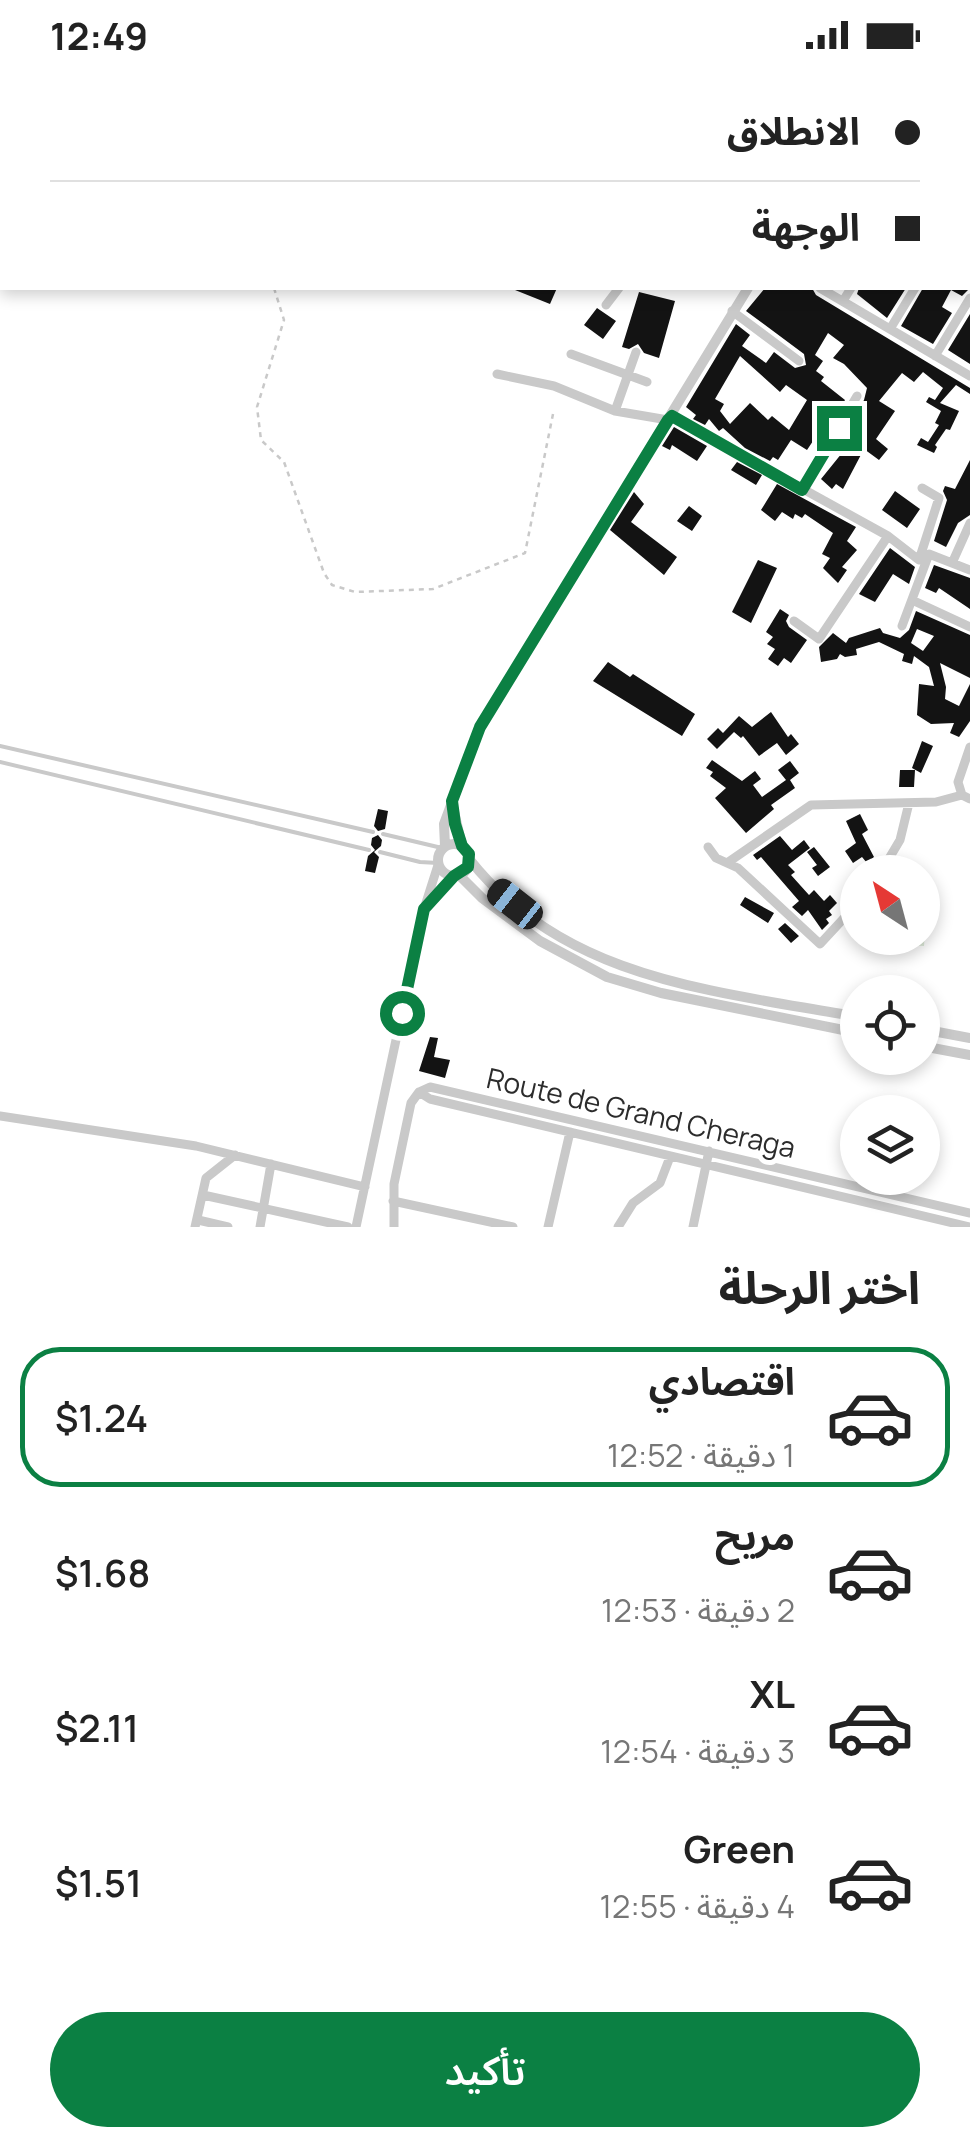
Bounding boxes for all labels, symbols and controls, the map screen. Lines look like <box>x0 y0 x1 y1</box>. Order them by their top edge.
text: 12:49 <box>50 9 148 61</box>
text: الانطلاق <box>727 104 860 156</box>
text: الوجهة <box>752 200 860 252</box>
route end <box>817 406 862 451</box>
north arrow <box>840 855 940 955</box>
map controls <box>840 855 940 1195</box>
car <box>482 874 548 934</box>
button: locate <box>840 975 940 1075</box>
route start <box>380 991 425 1036</box>
street label: Route de Grand Cheraga <box>483 1058 799 1166</box>
button: layers <box>840 1095 940 1195</box>
text: اختر الرحلة <box>719 1256 920 1318</box>
text: اقتصادي <box>649 1354 795 1406</box>
icon: car <box>825 1372 915 1462</box>
text: $1.24 <box>55 1391 148 1443</box>
text: 1 دقيقة · 12:52 <box>607 1433 795 1477</box>
text: مريح <box>715 1509 795 1561</box>
icon: car <box>825 1527 915 1617</box>
text: $1.68 <box>55 1546 150 1598</box>
text: 2 دقيقة · 12:53 <box>601 1588 795 1632</box>
text: XL <box>750 1667 795 1719</box>
icon: car <box>825 1682 915 1772</box>
text: $2.11 <box>55 1701 139 1753</box>
text: 3 دقيقة · 12:54 <box>600 1729 795 1773</box>
text: Green <box>683 1822 795 1874</box>
icon: car <box>825 1837 915 1927</box>
text: $1.51 <box>55 1856 142 1908</box>
text: 4 دقيقة · 12:55 <box>600 1884 795 1928</box>
button: تأكيد <box>50 2012 920 2127</box>

